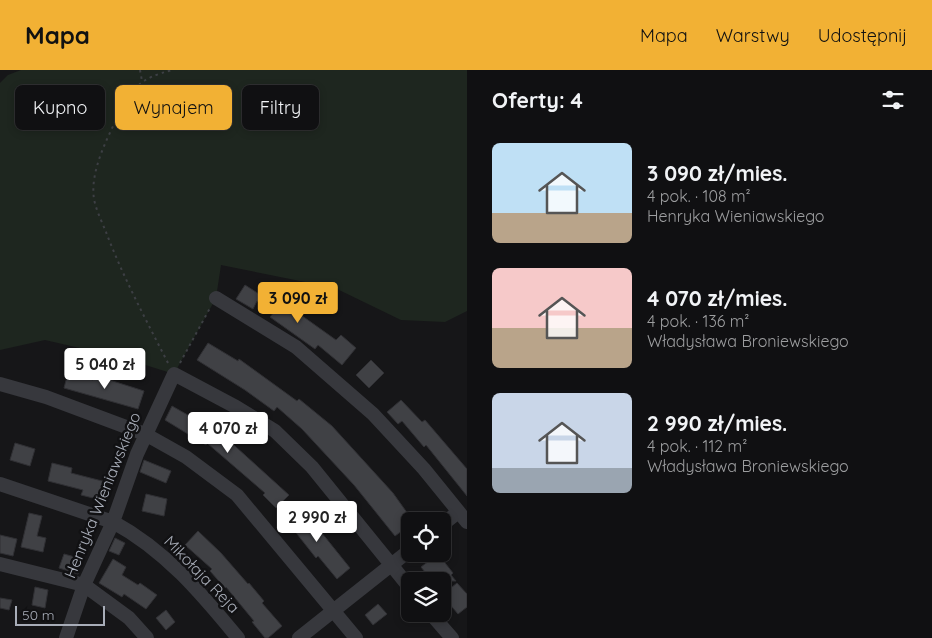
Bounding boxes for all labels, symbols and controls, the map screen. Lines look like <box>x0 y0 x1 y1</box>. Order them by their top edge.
text: Mapa <box>25 20 90 50</box>
text: Mapa <box>640 24 688 47</box>
text: Warstwy <box>716 24 790 47</box>
text: Udostępnij <box>818 24 907 47</box>
chip: Kupno <box>15 85 105 130</box>
chip: Wynajem <box>115 85 232 130</box>
chip: Filtry <box>242 85 319 130</box>
icon: filters <box>879 86 907 114</box>
text: Oferty: 4 <box>492 87 583 113</box>
text: 3 090 zł/mies. <box>647 160 788 186</box>
icon: home <box>532 163 592 223</box>
text: 4 pok. · 108 m² <box>647 186 751 206</box>
text: Henryka Wieniawskiego <box>647 206 825 226</box>
pin: 3 090 zł <box>246 282 350 324</box>
text: 4 070 zł/mies. <box>647 285 787 311</box>
text: 3 090 zł <box>269 288 327 308</box>
icon: home <box>532 288 592 348</box>
text: 4 pok. · 136 m² <box>647 311 749 331</box>
text: Władysława Broniewskiego <box>647 331 849 351</box>
pin: 5 040 zł <box>53 348 157 390</box>
text: 5 040 zł <box>75 354 135 374</box>
street label: Henryka Wieniawskiego <box>59 409 145 581</box>
text: 2 990 zł/mies. <box>647 410 787 436</box>
pin: 4 070 zł <box>176 412 280 454</box>
icon: home <box>532 413 592 473</box>
text: 4 070 zł <box>199 418 257 438</box>
text: 4 pok. · 112 m² <box>647 436 747 456</box>
text: Władysława Broniewskiego <box>647 456 849 476</box>
pin: 2 990 zł <box>265 500 369 543</box>
text: 2 990 zł <box>288 507 346 527</box>
map controls <box>401 512 451 622</box>
button: locate <box>401 512 451 562</box>
street label: Mikołaja Reja <box>160 531 244 617</box>
button: layers <box>401 572 451 622</box>
scale bar <box>15 603 105 626</box>
text: 50 m <box>22 606 55 624</box>

